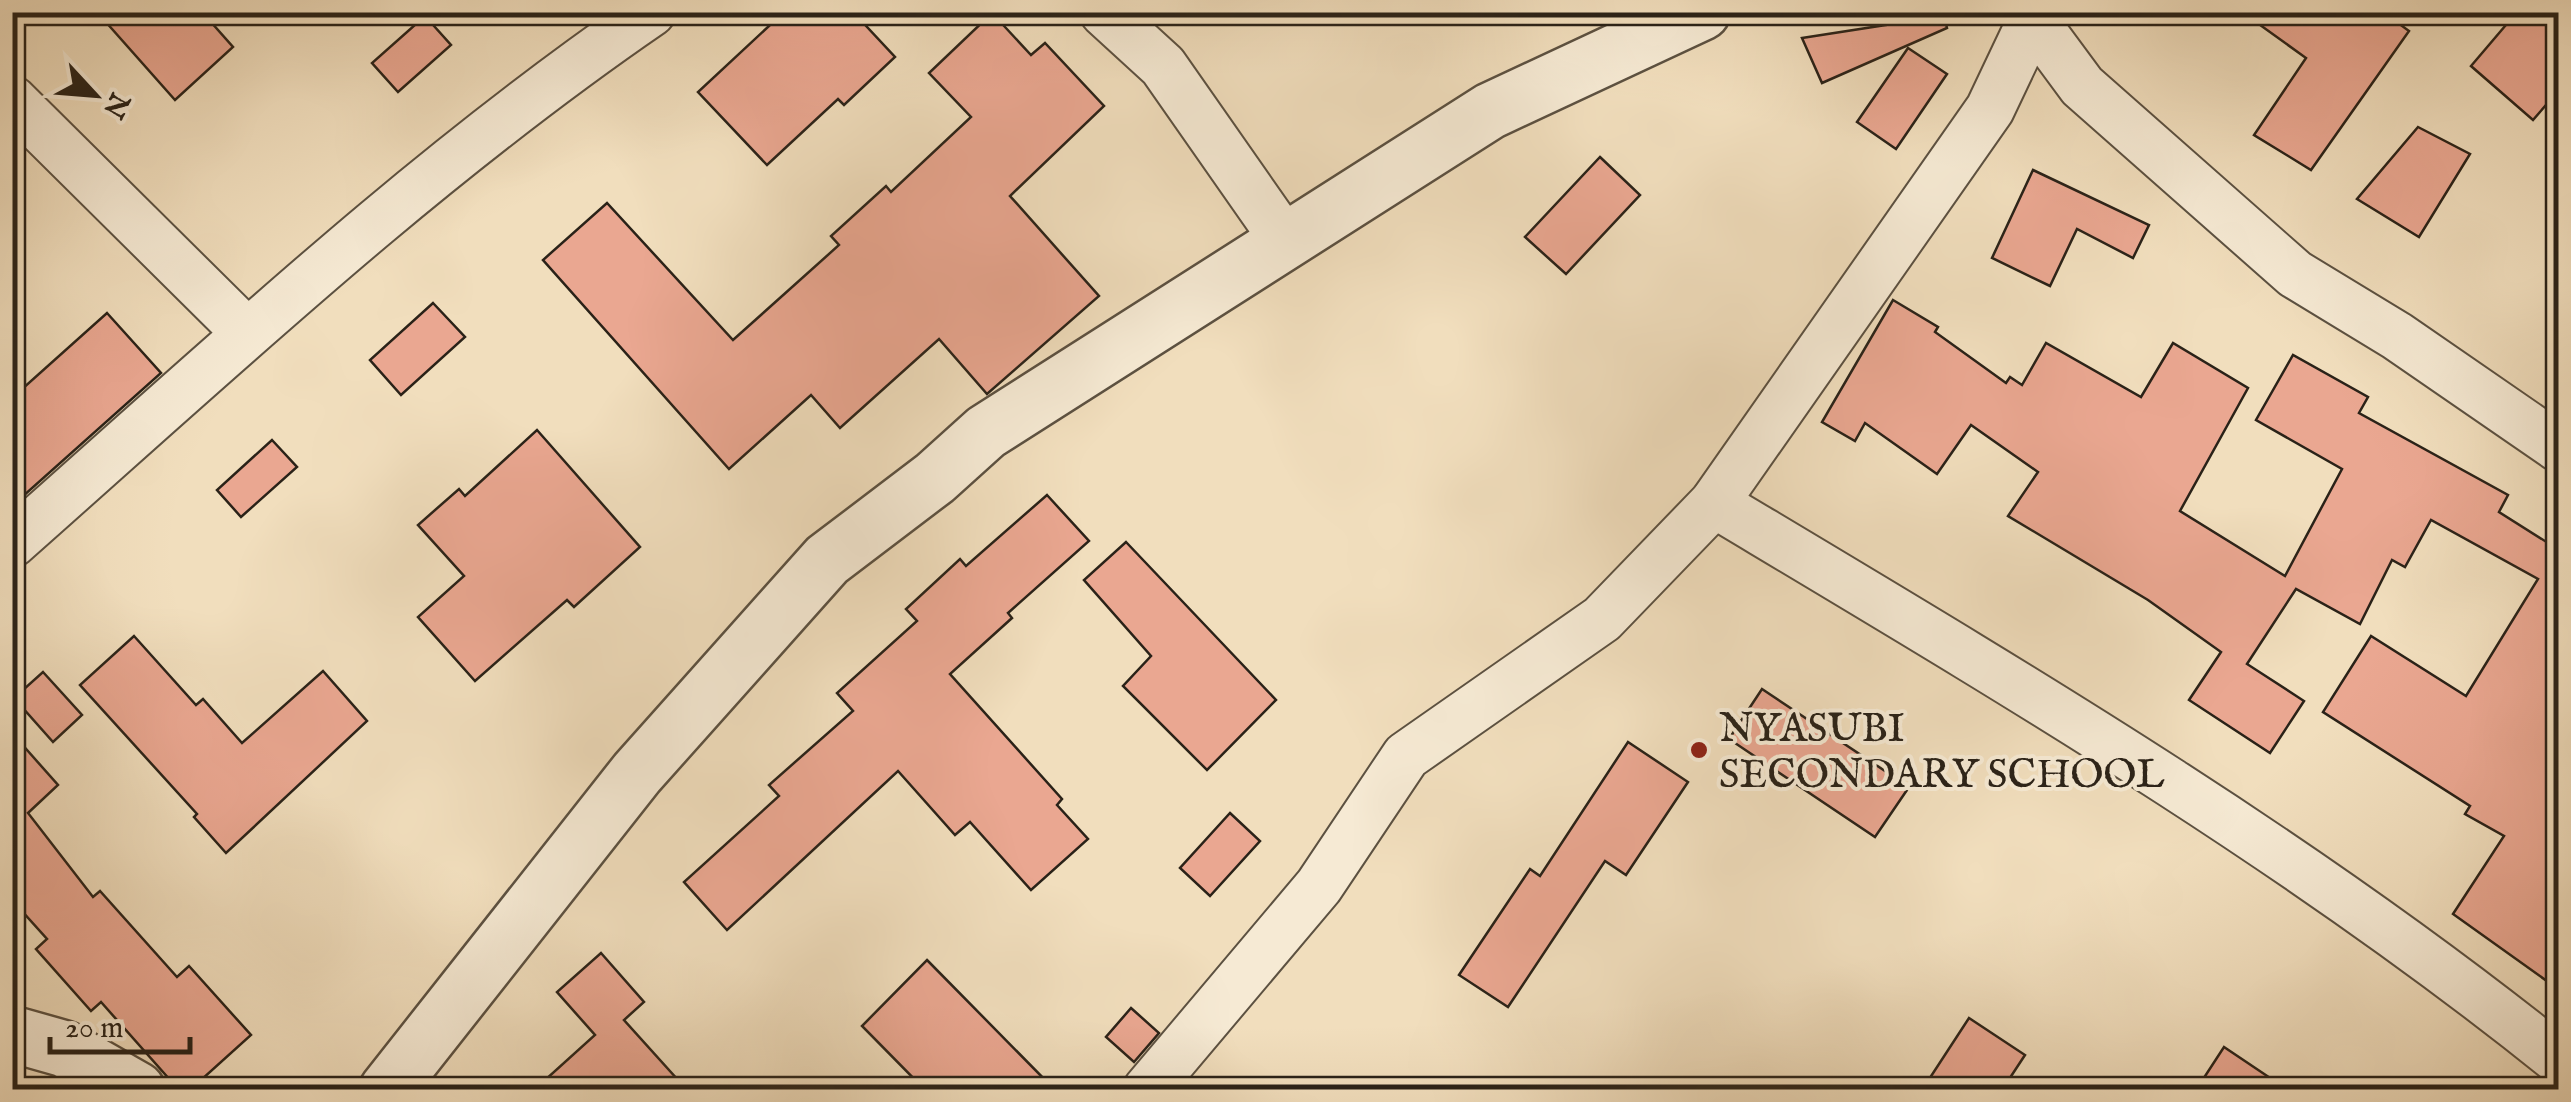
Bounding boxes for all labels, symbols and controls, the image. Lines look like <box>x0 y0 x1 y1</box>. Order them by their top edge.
north arrow <box>45 45 145 145</box>
text: N <box>94 85 137 123</box>
place label: NYASUBI SECONDARY SCHOOL <box>1719 705 2165 802</box>
marker: NYASUBI SECONDARY SCHOOL <box>1688 739 1710 761</box>
scale bar <box>50 992 190 1054</box>
text: 20 m <box>65 1010 124 1048</box>

